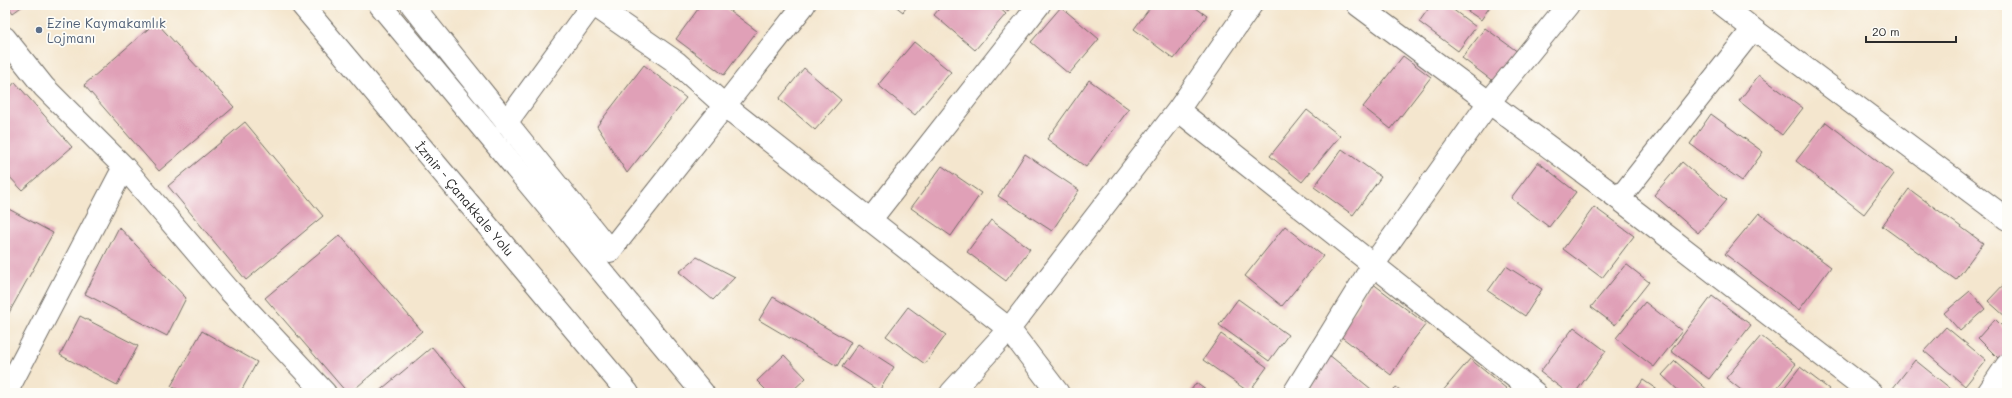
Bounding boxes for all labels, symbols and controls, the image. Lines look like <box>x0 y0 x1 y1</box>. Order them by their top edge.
place label: Ezine Kaymakamlık Lojmanı <box>47 14 166 46</box>
scale bar <box>1866 18 1956 44</box>
text: 20 m <box>1872 23 1900 39</box>
marker: Ezine Kaymakamlık Lojmanı <box>34 25 44 35</box>
street label: İzmir - Çanakkale Yolu <box>412 138 518 259</box>

